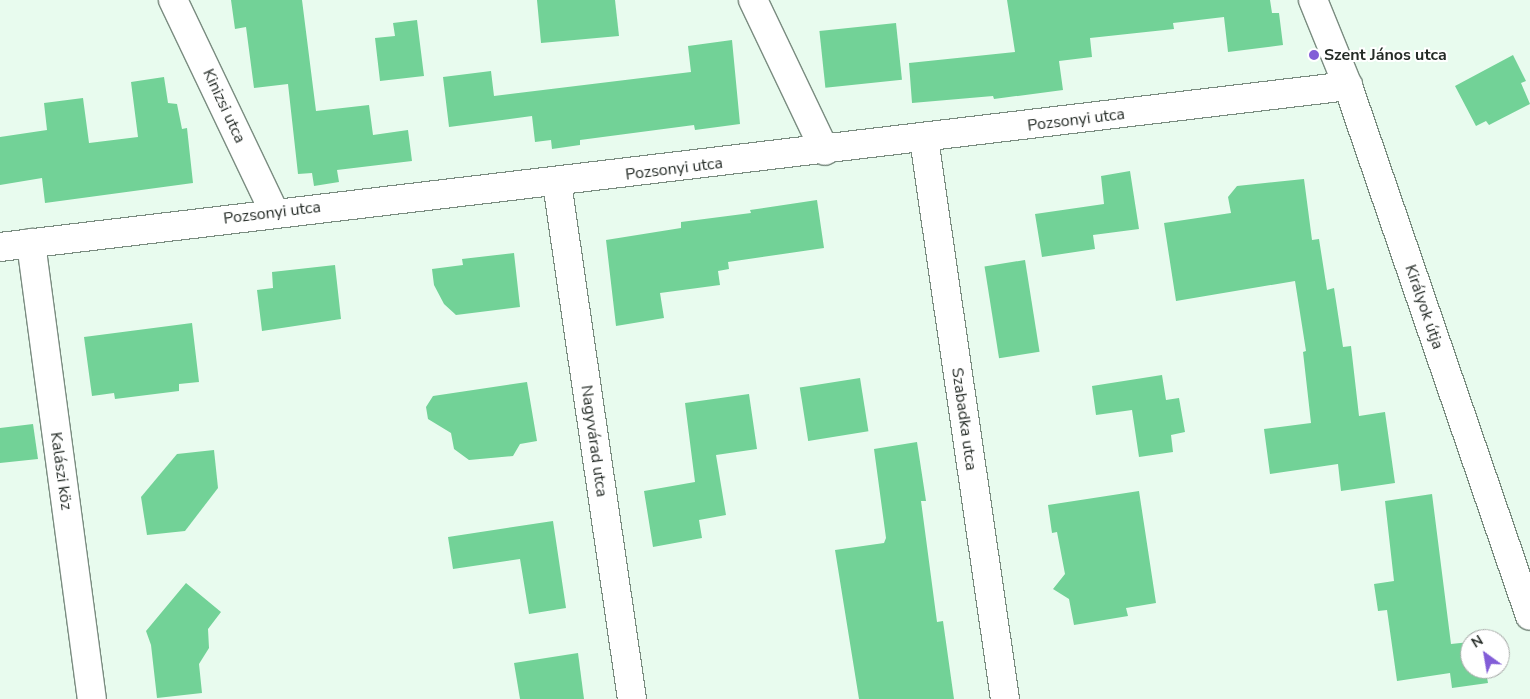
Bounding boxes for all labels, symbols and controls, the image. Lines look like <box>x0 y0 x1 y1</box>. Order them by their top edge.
place label: Szent János utca <box>1324 45 1447 65</box>
marker: Szent János utca <box>1308 49 1320 61</box>
street label: Kinizsi utca <box>198 66 250 146</box>
street label: Pozsonyi utca <box>1026 105 1126 135</box>
street label: Pozsonyi utca <box>624 154 724 184</box>
street label: Pozsonyi utca <box>222 198 322 228</box>
street label: Királyok útja <box>1401 262 1447 352</box>
street label: Szabadka utca <box>947 366 981 472</box>
street label: Nagyvárad utca <box>577 384 611 498</box>
street label: Kalászi köz <box>46 431 76 511</box>
north arrow <box>1460 629 1510 679</box>
text: N <box>1468 631 1487 653</box>

